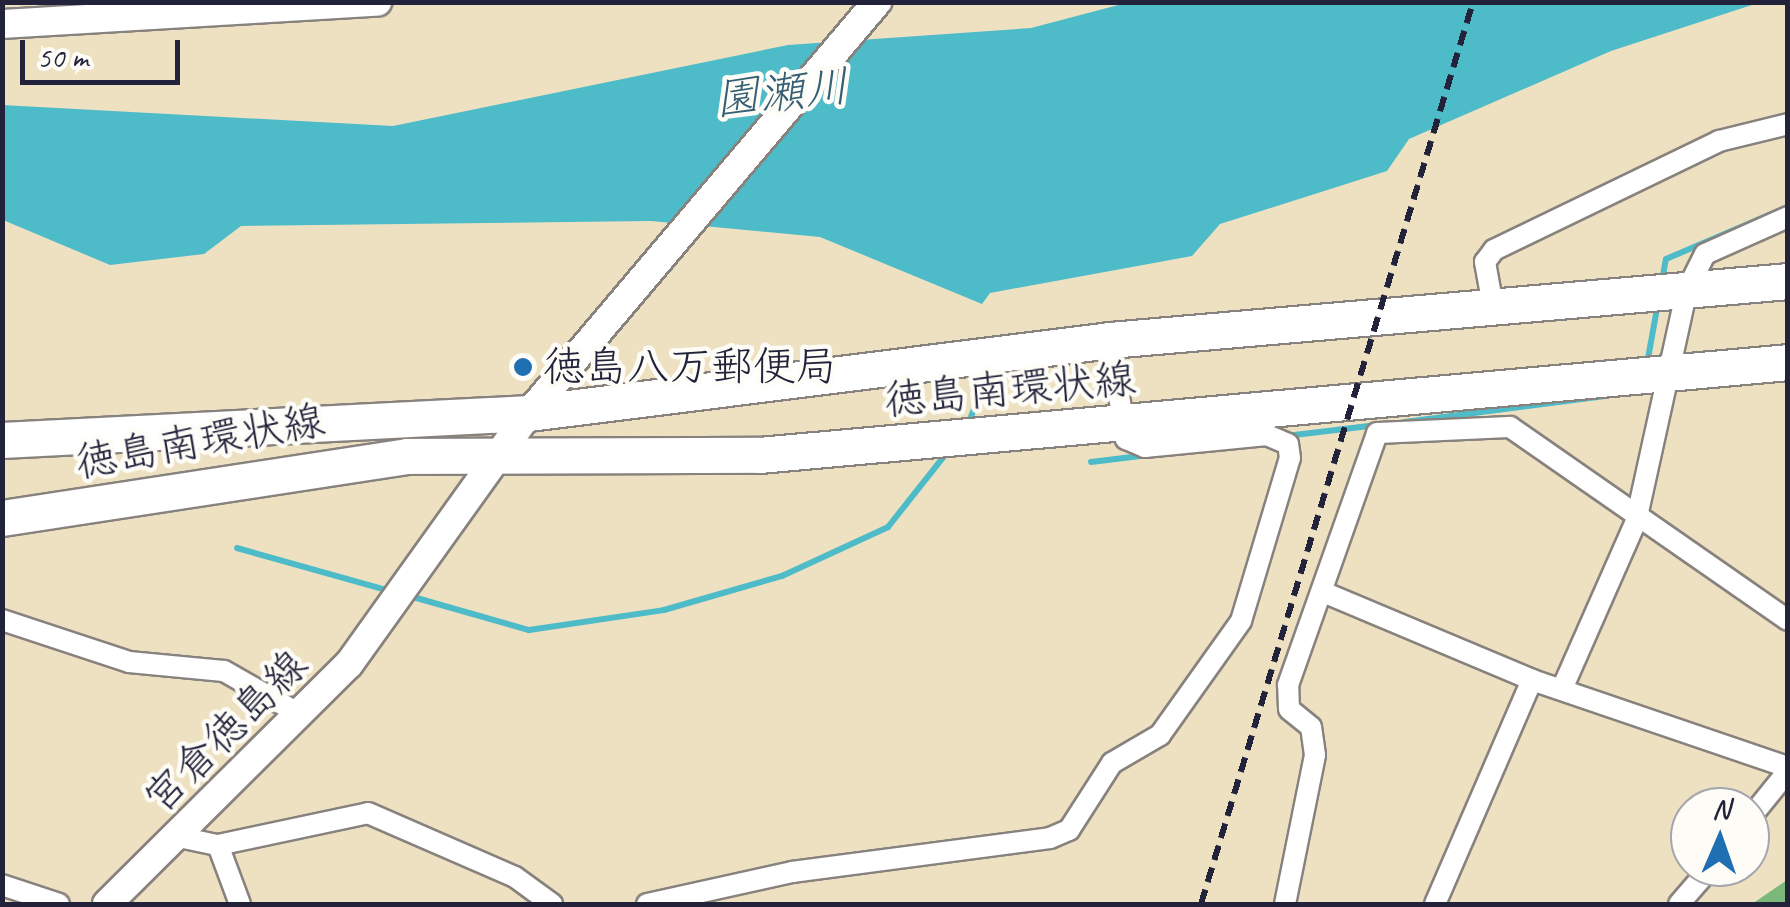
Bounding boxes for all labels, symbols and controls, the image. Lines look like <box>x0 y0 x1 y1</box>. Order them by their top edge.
scale bar <box>25 20 185 82</box>
text: 50 m <box>37 38 88 76</box>
water label: 園瀬川 <box>712 59 852 127</box>
place label: 徳島八万郵便局 <box>543 342 837 392</box>
street label: 徳島南環状線 <box>882 354 1138 426</box>
marker: 徳島八万郵便局 <box>512 356 534 378</box>
street label: 徳島南環状線 <box>72 395 328 489</box>
street label: 宮倉徳島線 <box>134 640 318 824</box>
north arrow <box>1670 787 1770 887</box>
text: N <box>1712 791 1730 826</box>

